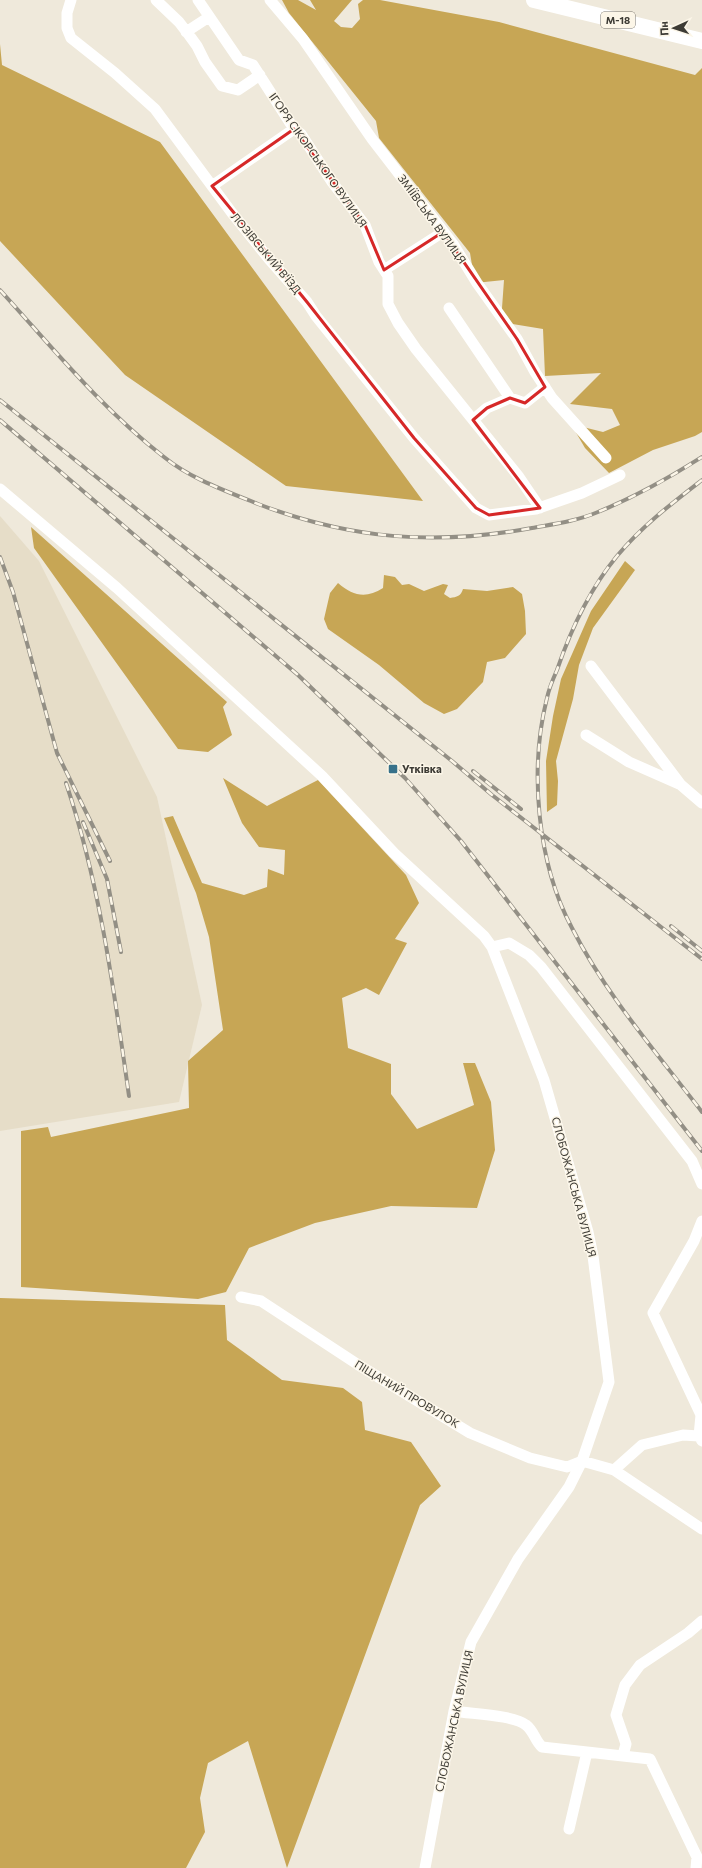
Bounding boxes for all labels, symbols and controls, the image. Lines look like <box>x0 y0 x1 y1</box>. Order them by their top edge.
north arrow <box>654 8 694 48</box>
road number: М-18 <box>601 12 635 28</box>
text: Пн <box>657 21 670 36</box>
street label: ІГОРЯ СІКОРСЬКОГО ВУЛИЦЯ <box>267 90 370 229</box>
street label: ЗМІЇВСЬКА ВУЛИЦЯ <box>396 171 470 266</box>
street label: ЛОЗІВСЬКИЙ В'ЇЗД <box>229 209 305 296</box>
place label: Уткiвка <box>402 762 442 775</box>
marker: Уткiвка <box>387 763 399 775</box>
street label: СЛОБОЖАНСЬКА ВУЛИЦЯ <box>549 1115 599 1258</box>
street label: ПІЩАНИЙ ПРОВУЛОК <box>353 1356 463 1430</box>
street label: СЛОБОЖАНСЬКА ВУЛИЦЯ <box>432 1649 475 1793</box>

